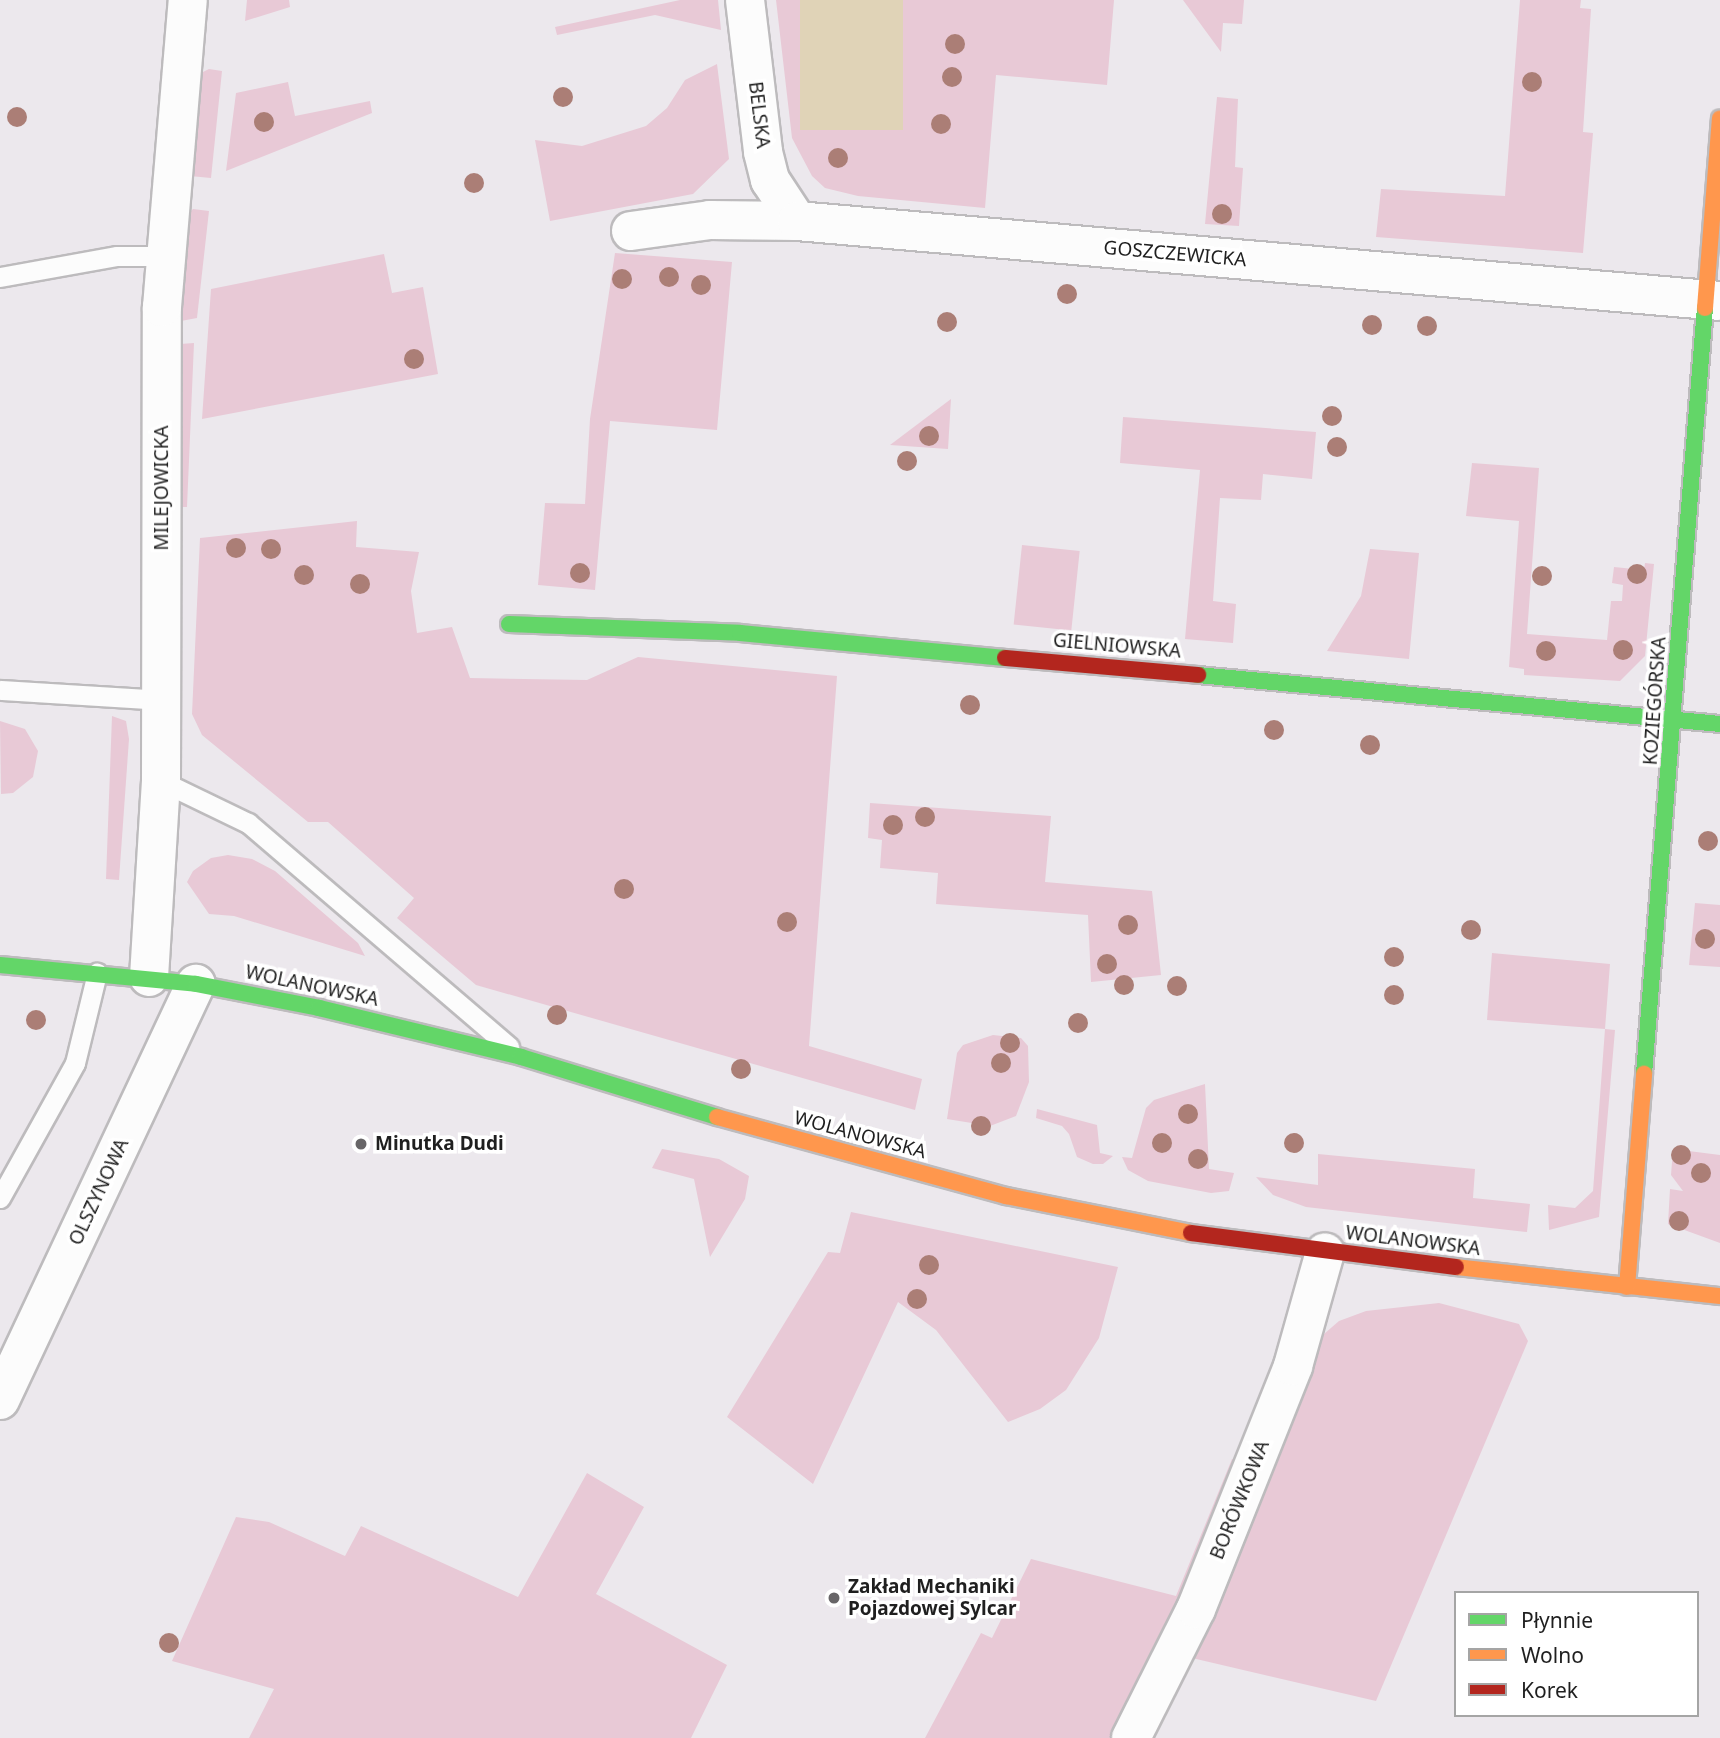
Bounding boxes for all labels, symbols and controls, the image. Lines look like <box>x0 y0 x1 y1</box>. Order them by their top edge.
street label: BELSKA <box>744 80 774 150</box>
street label: GOSZCZEWICKA <box>1103 236 1247 272</box>
street label: MILEJOWICKA <box>151 425 173 551</box>
street label: GIELNIOWSKA <box>1052 629 1182 663</box>
street label: KOZIEGÓRSKA <box>1639 636 1671 766</box>
street label: WOLANOWSKA <box>243 961 381 1011</box>
street label: WOLANOWSKA <box>792 1106 928 1164</box>
place label: Minutka Dudi <box>375 1133 504 1155</box>
street label: OLSZYNOWA <box>64 1135 134 1249</box>
marker: Minutka Dudi <box>353 1136 369 1152</box>
street label: WOLANOWSKA <box>1344 1221 1482 1261</box>
street label: BORÓWKOWA <box>1206 1437 1274 1563</box>
place label: Zakład Mechaniki Pojazdowej Sylcar <box>848 1576 1016 1620</box>
marker: Zakład Mechaniki Pojazdowej Sylcar <box>826 1590 842 1606</box>
legend <box>1454 1591 1699 1717</box>
text: Płynnie <box>1521 1606 1593 1634</box>
text: Wolno <box>1521 1641 1584 1669</box>
text: Korek <box>1521 1676 1578 1704</box>

